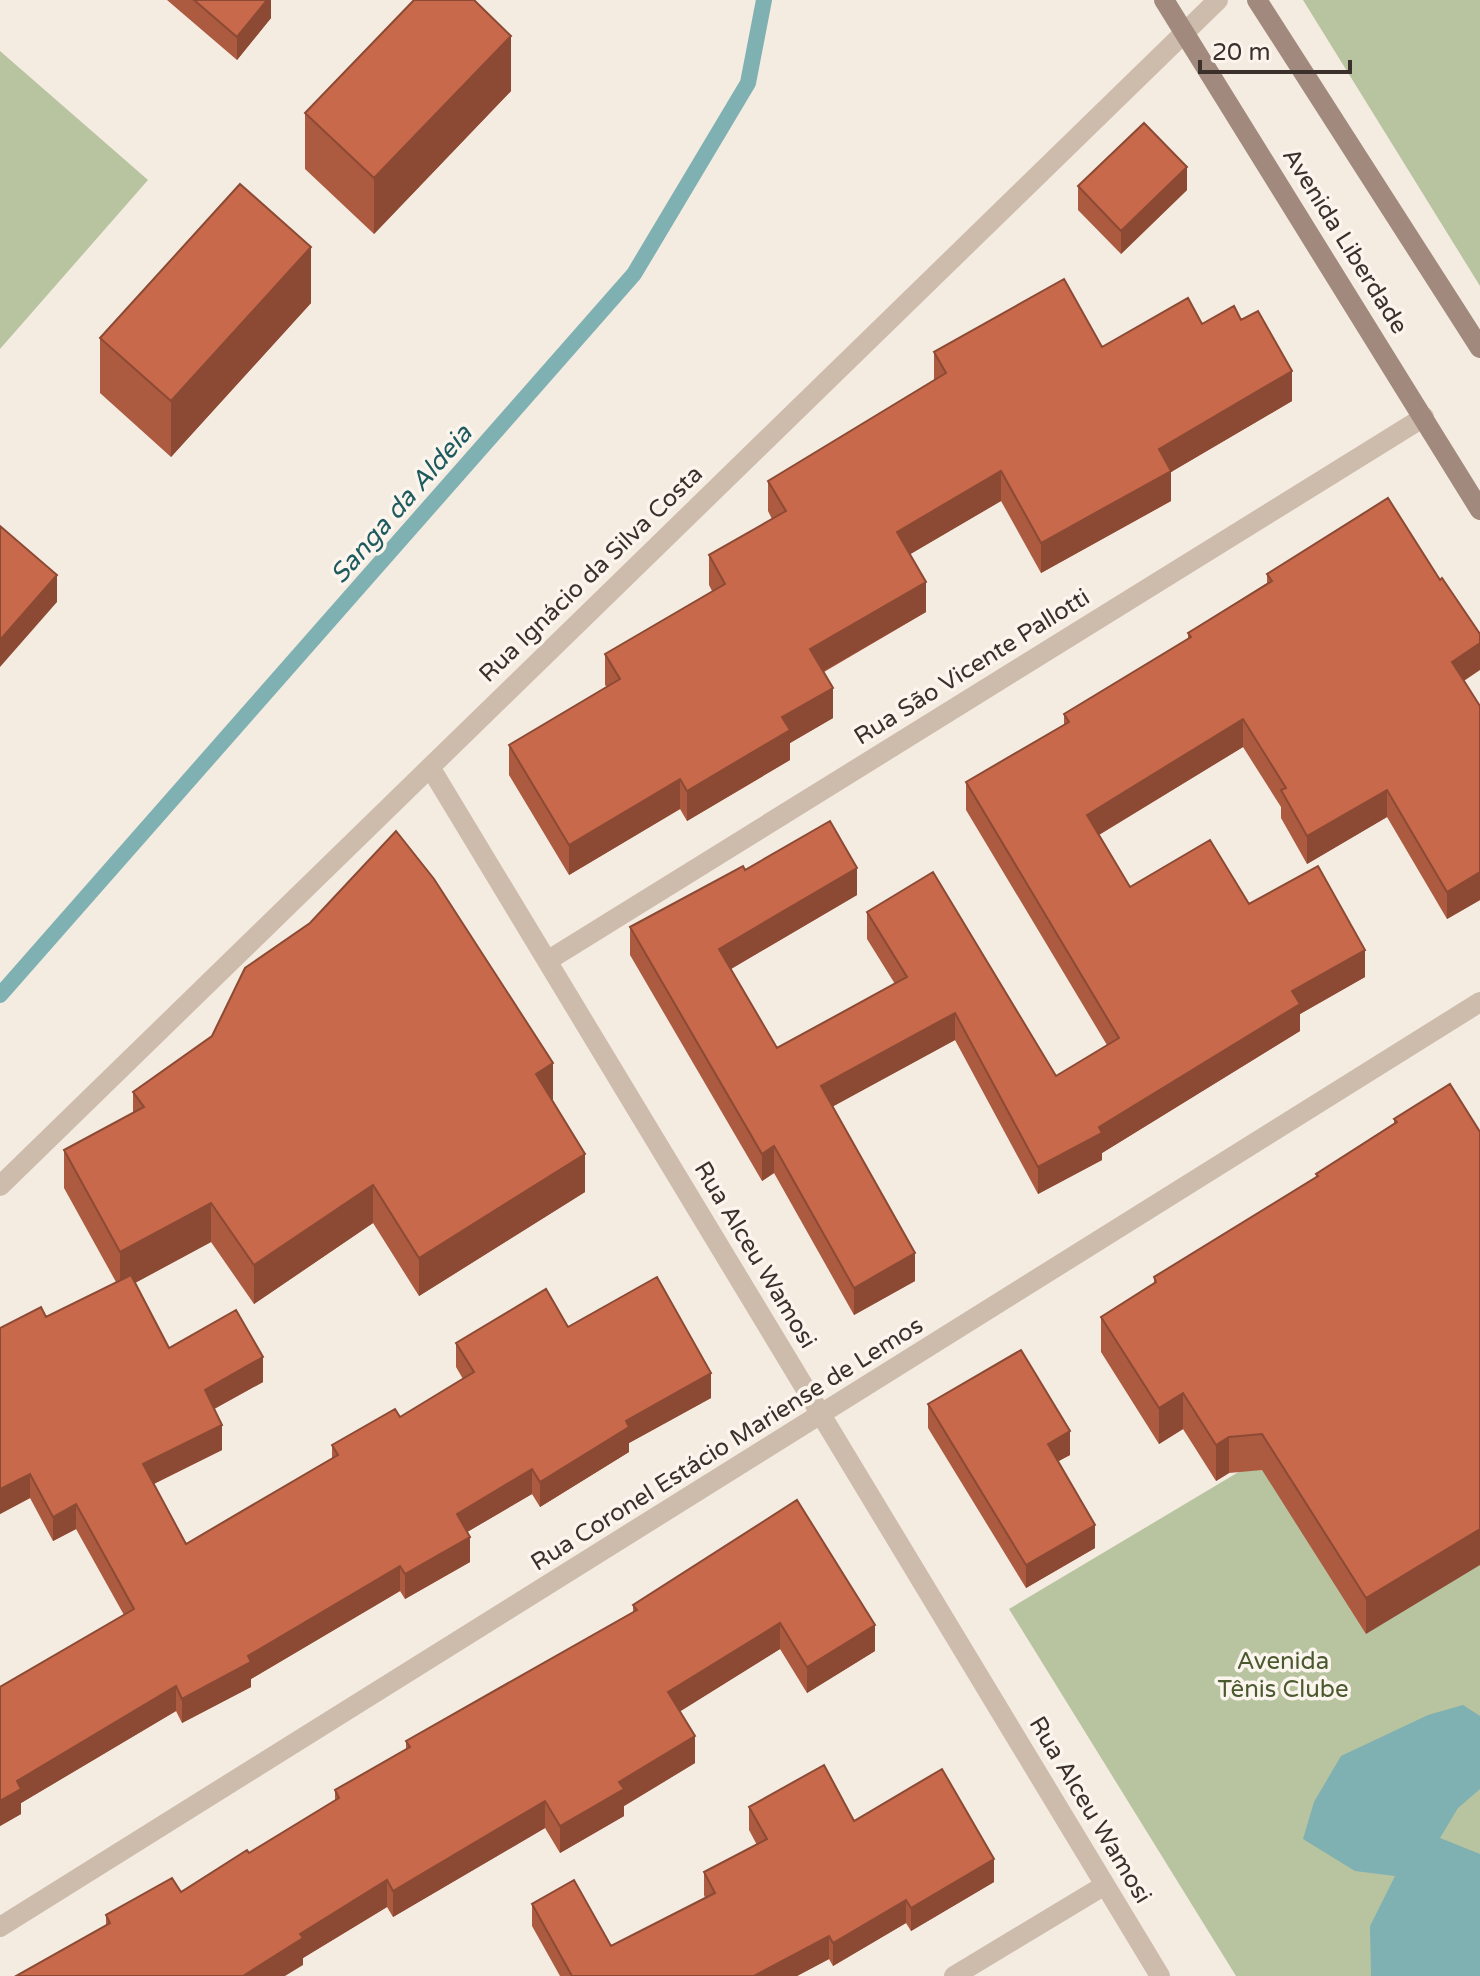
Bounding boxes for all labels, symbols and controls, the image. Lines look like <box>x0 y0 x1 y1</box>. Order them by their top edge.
scale bar <box>1200 24 1350 74</box>
text: 20 m <box>1212 38 1270 67</box>
street label: Avenida Liberdade <box>1276 143 1414 339</box>
water label: Sanga da Aldeia <box>324 417 479 590</box>
street label: Rua Ignácio da Silva Costa <box>473 460 709 688</box>
street label: Rua São Vicente Pallotti <box>849 583 1095 751</box>
street label: Rua Alceu Wamosi <box>688 1156 822 1354</box>
street label: Rua Coronel Estácio Mariense de Lemos <box>526 1311 928 1577</box>
park label: Avenida Tênis Clube <box>1217 1647 1349 1704</box>
street label: Rua Alceu Wamosi <box>1023 1711 1157 1909</box>

